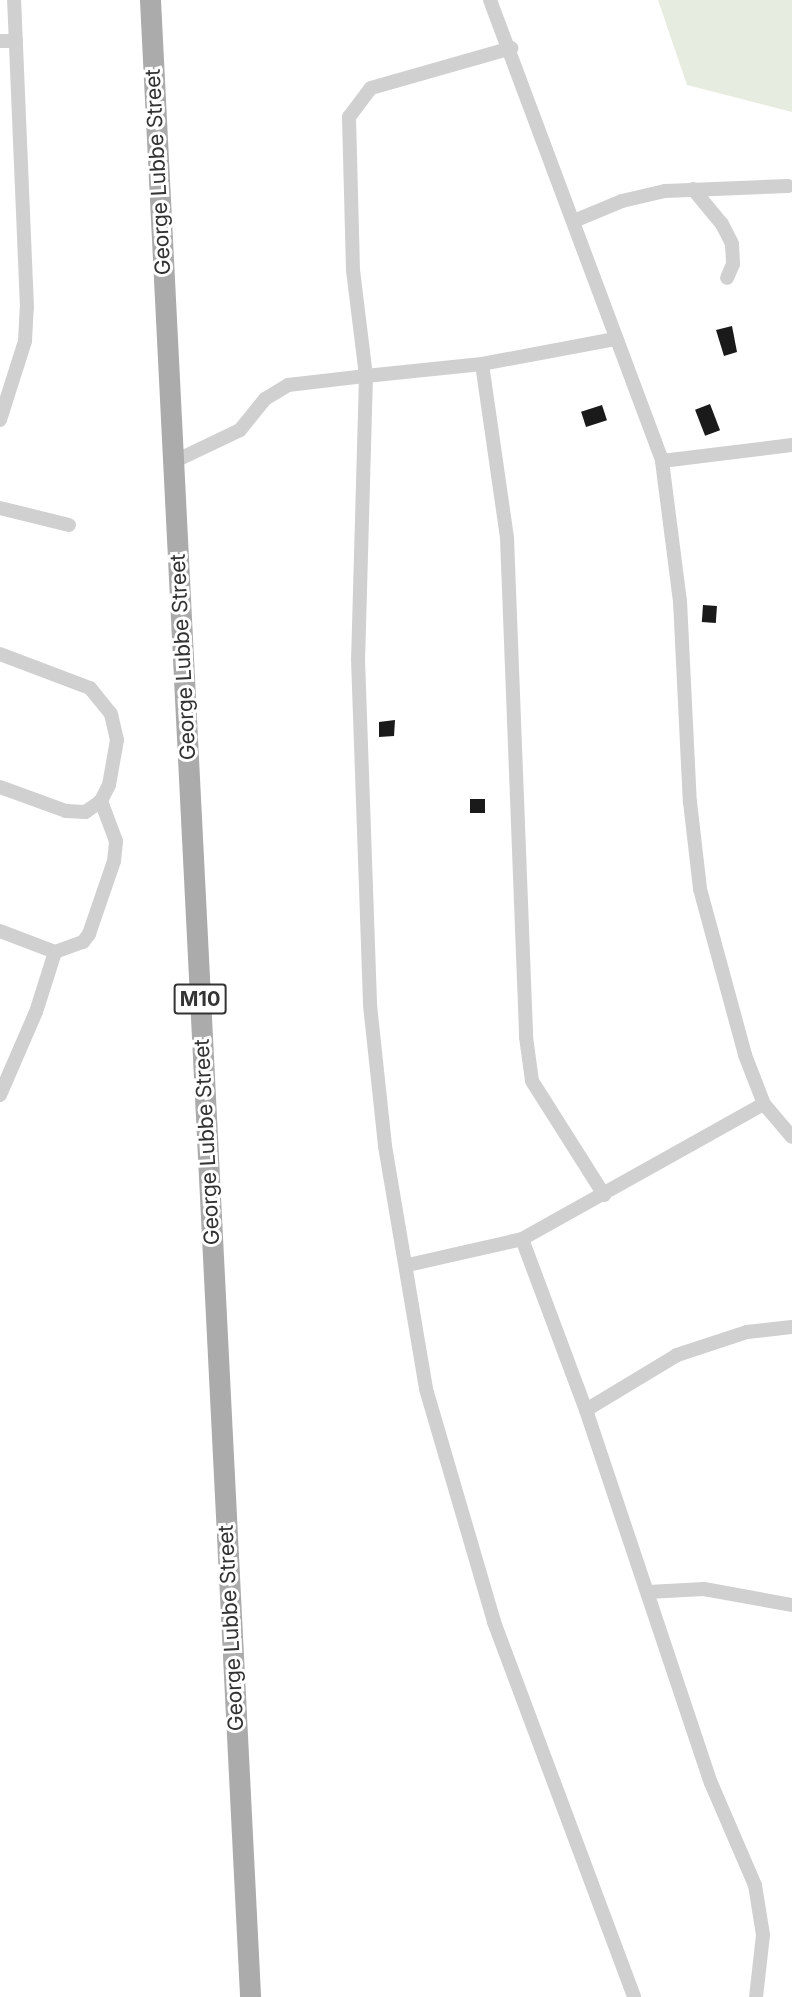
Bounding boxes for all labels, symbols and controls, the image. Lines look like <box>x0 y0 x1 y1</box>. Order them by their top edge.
street label: George Lubbe Street <box>140 68 176 276</box>
street label: George Lubbe Street <box>165 553 201 761</box>
road number: M10 <box>173 982 227 1016</box>
street label: George Lubbe Street <box>189 1038 225 1246</box>
street label: George Lubbe Street <box>213 1524 249 1732</box>

